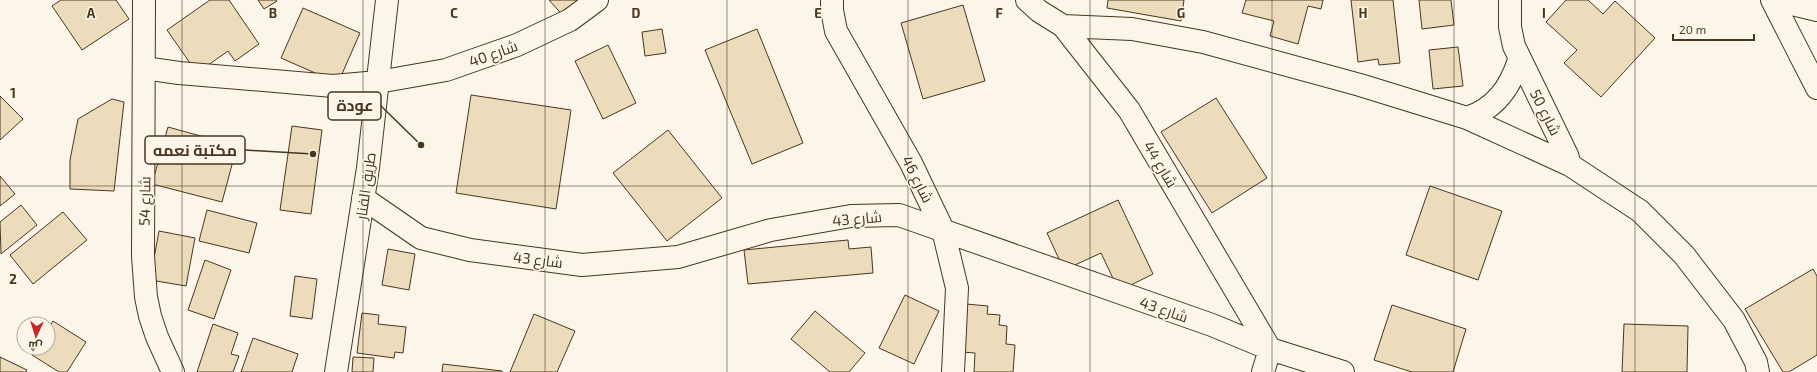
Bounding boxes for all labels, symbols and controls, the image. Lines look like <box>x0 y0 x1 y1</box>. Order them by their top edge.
text: A <box>87 5 96 21</box>
text: B <box>269 5 277 21</box>
text: C <box>450 5 458 21</box>
text: D <box>632 5 641 21</box>
text: E <box>814 5 822 21</box>
text: F <box>995 5 1003 21</box>
text: G <box>1177 5 1185 21</box>
text: H <box>1359 5 1368 21</box>
text: I <box>1542 5 1546 21</box>
scale bar <box>1673 16 1754 42</box>
text: 20 m <box>1679 22 1706 36</box>
street label: شارع 40 <box>466 36 521 73</box>
text: 1 <box>10 85 16 101</box>
street label: شارع 50 <box>1524 86 1565 140</box>
callout: عودة <box>328 92 381 120</box>
text: عودة <box>336 95 374 115</box>
callout: مكتبة نعمه <box>145 136 245 164</box>
street label: شارع 44 <box>1138 138 1182 192</box>
text: مكتبة نعمه <box>153 140 237 159</box>
street label: طريق الفنار <box>351 151 381 222</box>
street label: شارع 46 <box>896 153 937 207</box>
street label: شارع 54 <box>135 176 156 226</box>
street label: شارع 43 <box>831 207 883 232</box>
street label: شارع 43 <box>512 247 564 274</box>
text: 2 <box>9 271 17 287</box>
street label: شارع 43 <box>1136 292 1191 328</box>
north arrow <box>16 316 56 356</box>
text: ش <box>28 339 43 353</box>

